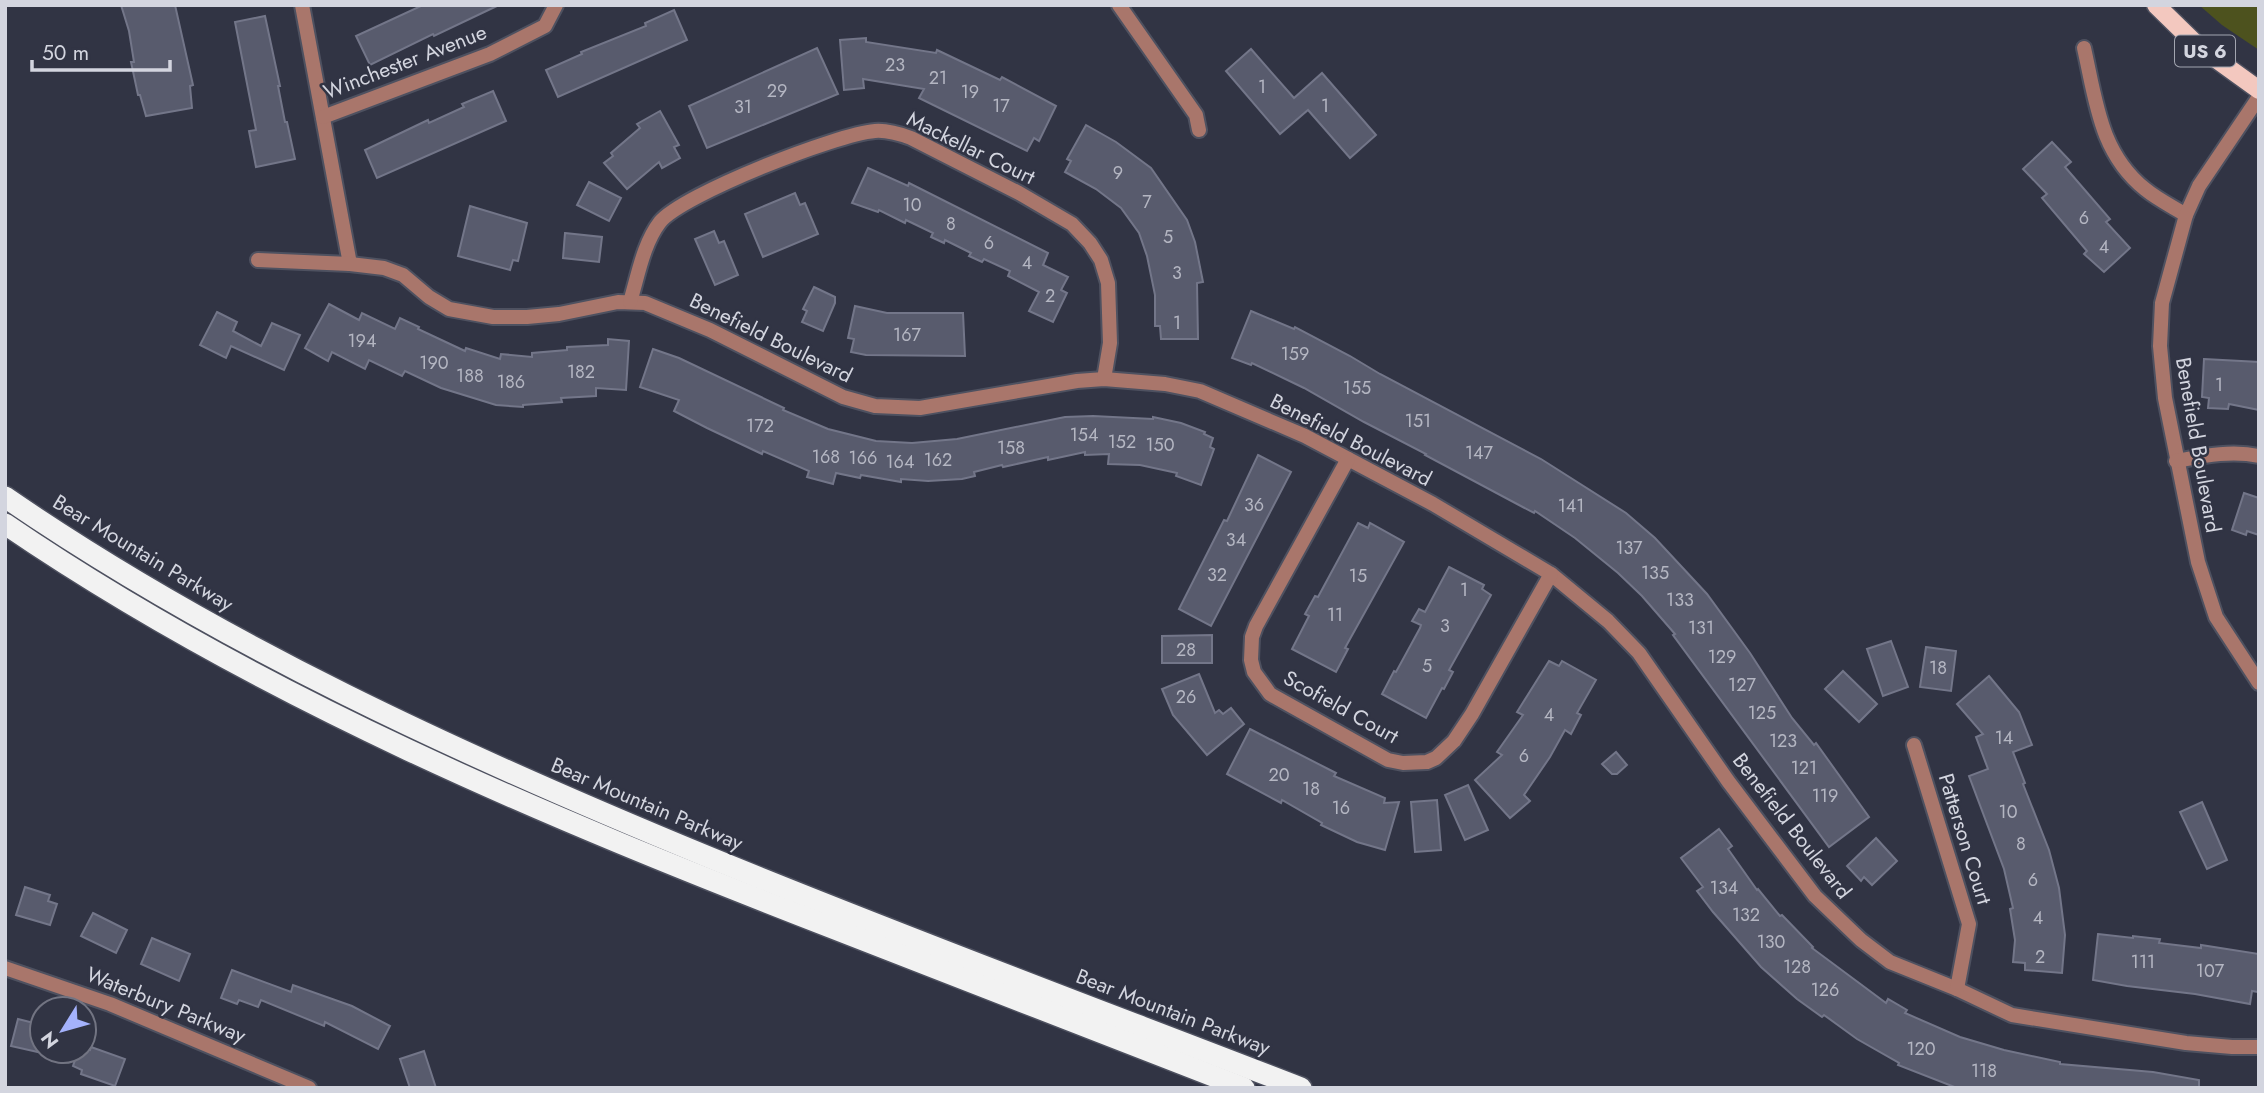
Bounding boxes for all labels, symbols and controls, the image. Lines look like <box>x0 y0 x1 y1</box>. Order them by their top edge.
street label: Winchester Avenue <box>319 17 491 107</box>
scale bar <box>32 28 170 72</box>
road number: US 6 <box>2175 36 2235 66</box>
text: 50 m <box>42 38 89 68</box>
house number: 23 <box>885 52 905 78</box>
house number: 21 <box>929 65 947 91</box>
house number: 1 <box>1258 74 1266 100</box>
house number: 29 <box>767 78 787 104</box>
house number: 19 <box>961 79 979 105</box>
house number: 17 <box>992 93 1010 119</box>
house number: 1 <box>1321 93 1329 119</box>
house number: 31 <box>734 94 752 120</box>
street label: Mackellar Court <box>902 104 1040 192</box>
house number: 9 <box>1113 160 1123 186</box>
house number: 7 <box>1142 189 1152 215</box>
house number: 10 <box>903 192 922 218</box>
house number: 6 <box>2079 205 2089 231</box>
house number: 8 <box>946 211 956 237</box>
house number: 5 <box>1163 224 1173 250</box>
house number: 6 <box>984 230 994 256</box>
house number: 4 <box>2099 234 2109 260</box>
house number: 4 <box>1022 250 1032 276</box>
house number: 3 <box>1172 260 1182 286</box>
house number: 2 <box>1045 283 1055 309</box>
street label: Benefield Boulevard <box>685 286 857 390</box>
house number: 1 <box>1173 310 1181 336</box>
house number: 167 <box>893 322 922 348</box>
house number: 194 <box>348 328 376 354</box>
house number: 159 <box>1281 341 1309 367</box>
house number: 190 <box>419 350 449 376</box>
street label: Benefield Boulevard <box>2168 355 2228 535</box>
house number: 182 <box>567 359 595 385</box>
house number: 188 <box>456 363 484 389</box>
house number: 186 <box>497 369 525 395</box>
house number: 1 <box>2215 372 2223 398</box>
house number: 155 <box>1343 375 1371 401</box>
street label: Benefield Boulevard <box>1265 386 1437 494</box>
house number: 151 <box>1405 408 1431 434</box>
house number: 172 <box>746 413 774 439</box>
house number: 154 <box>1070 422 1098 448</box>
house number: 152 <box>1108 429 1136 455</box>
house number: 150 <box>1145 432 1175 458</box>
house number: 158 <box>997 435 1025 461</box>
house number: 147 <box>1465 440 1494 466</box>
house number: 168 <box>812 444 840 470</box>
house number: 166 <box>849 445 877 471</box>
house number: 162 <box>924 447 952 473</box>
house number: 164 <box>886 449 914 475</box>
street label: Bear Mountain Parkway <box>47 487 240 619</box>
house number: 36 <box>1244 492 1264 518</box>
house number: 141 <box>1558 493 1584 519</box>
house number: 34 <box>1226 527 1246 553</box>
house number: 137 <box>1615 535 1643 561</box>
house number: 135 <box>1641 560 1669 586</box>
house number: 32 <box>1207 562 1227 588</box>
house number: 15 <box>1349 563 1367 589</box>
house number: 1 <box>1460 577 1468 603</box>
house number: 133 <box>1666 587 1694 613</box>
house number: 11 <box>1327 602 1343 628</box>
house number: 3 <box>1440 613 1450 639</box>
house number: 131 <box>1688 615 1714 641</box>
house number: 28 <box>1176 637 1196 663</box>
house number: 129 <box>1708 644 1736 670</box>
house number: 5 <box>1422 653 1432 679</box>
house number: 18 <box>1929 655 1947 681</box>
street label: Scofield Court <box>1278 663 1404 751</box>
house number: 127 <box>1728 672 1756 698</box>
house number: 26 <box>1176 684 1196 710</box>
house number: 125 <box>1748 700 1776 726</box>
house number: 4 <box>1544 702 1554 728</box>
house number: 14 <box>1995 725 2013 751</box>
house number: 123 <box>1769 728 1797 754</box>
house number: 6 <box>1519 743 1529 769</box>
street label: Benefield Boulevard <box>1725 747 1859 905</box>
street label: Bear Mountain Parkway <box>546 750 748 858</box>
house number: 121 <box>1791 755 1817 781</box>
house number: 20 <box>1268 762 1290 788</box>
street label: Patterson Court <box>1931 770 1999 908</box>
house number: 18 <box>1302 776 1320 802</box>
house number: 119 <box>1812 783 1838 809</box>
house number: 16 <box>1332 795 1350 821</box>
house number: 10 <box>1999 799 2018 825</box>
house number: 8 <box>2016 831 2026 857</box>
house number: 6 <box>2028 867 2038 893</box>
house number: 134 <box>1710 875 1738 901</box>
house number: 132 <box>1732 902 1760 928</box>
house number: 4 <box>2033 905 2043 931</box>
house number: 130 <box>1757 929 1786 955</box>
house number: 2 <box>2035 944 2045 970</box>
house number: 111 <box>2131 949 2155 975</box>
house number: 128 <box>1783 954 1811 980</box>
house number: 107 <box>2196 958 2225 984</box>
street label: Waterbury Parkway <box>82 959 251 1051</box>
street label: Bear Mountain Parkway <box>1072 961 1275 1063</box>
house number: 126 <box>1811 977 1839 1003</box>
north arrow <box>28 995 98 1065</box>
text: N <box>34 1026 65 1054</box>
house number: 120 <box>1906 1036 1936 1062</box>
house number: 118 <box>1971 1058 1997 1084</box>

